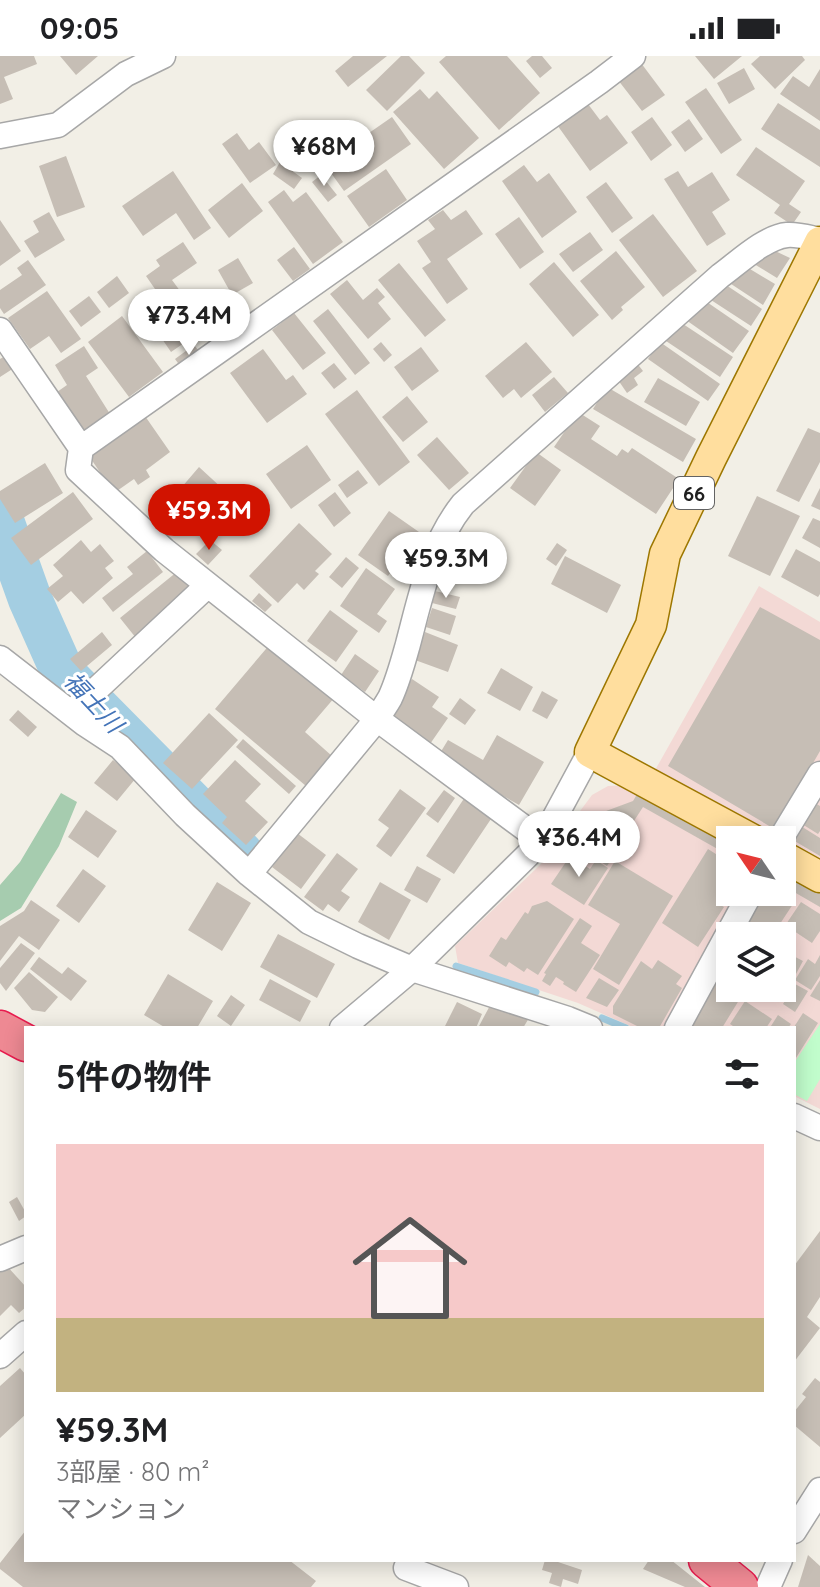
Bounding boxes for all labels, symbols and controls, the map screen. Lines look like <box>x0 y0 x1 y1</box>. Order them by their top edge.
text: 09:05 <box>40 9 119 47</box>
pin: ¥68M <box>277 120 371 188</box>
text: ¥68M <box>291 129 357 162</box>
pin: ¥73.4M <box>124 289 254 357</box>
text: ¥73.4M <box>146 298 232 331</box>
road number: 66 <box>674 477 714 509</box>
pin: ¥59.3M <box>144 484 274 552</box>
text: ¥59.3M <box>166 493 252 526</box>
pin: ¥59.3M <box>381 532 511 600</box>
text: ¥59.3M <box>403 541 489 574</box>
water label: 福士川 <box>58 665 132 741</box>
pin: ¥36.4M <box>514 811 644 879</box>
text: ¥36.4M <box>536 820 622 853</box>
north arrow <box>716 826 796 906</box>
map controls <box>716 826 796 1002</box>
button: layers <box>716 922 796 1002</box>
icon: filters <box>720 1052 764 1096</box>
text: 5件の物件 <box>56 1055 212 1098</box>
icon: home <box>338 1196 482 1340</box>
text: ¥59.3M <box>56 1408 168 1451</box>
text: 3部屋 · 80 m² <box>56 1455 209 1488</box>
text: マンション <box>56 1492 186 1525</box>

